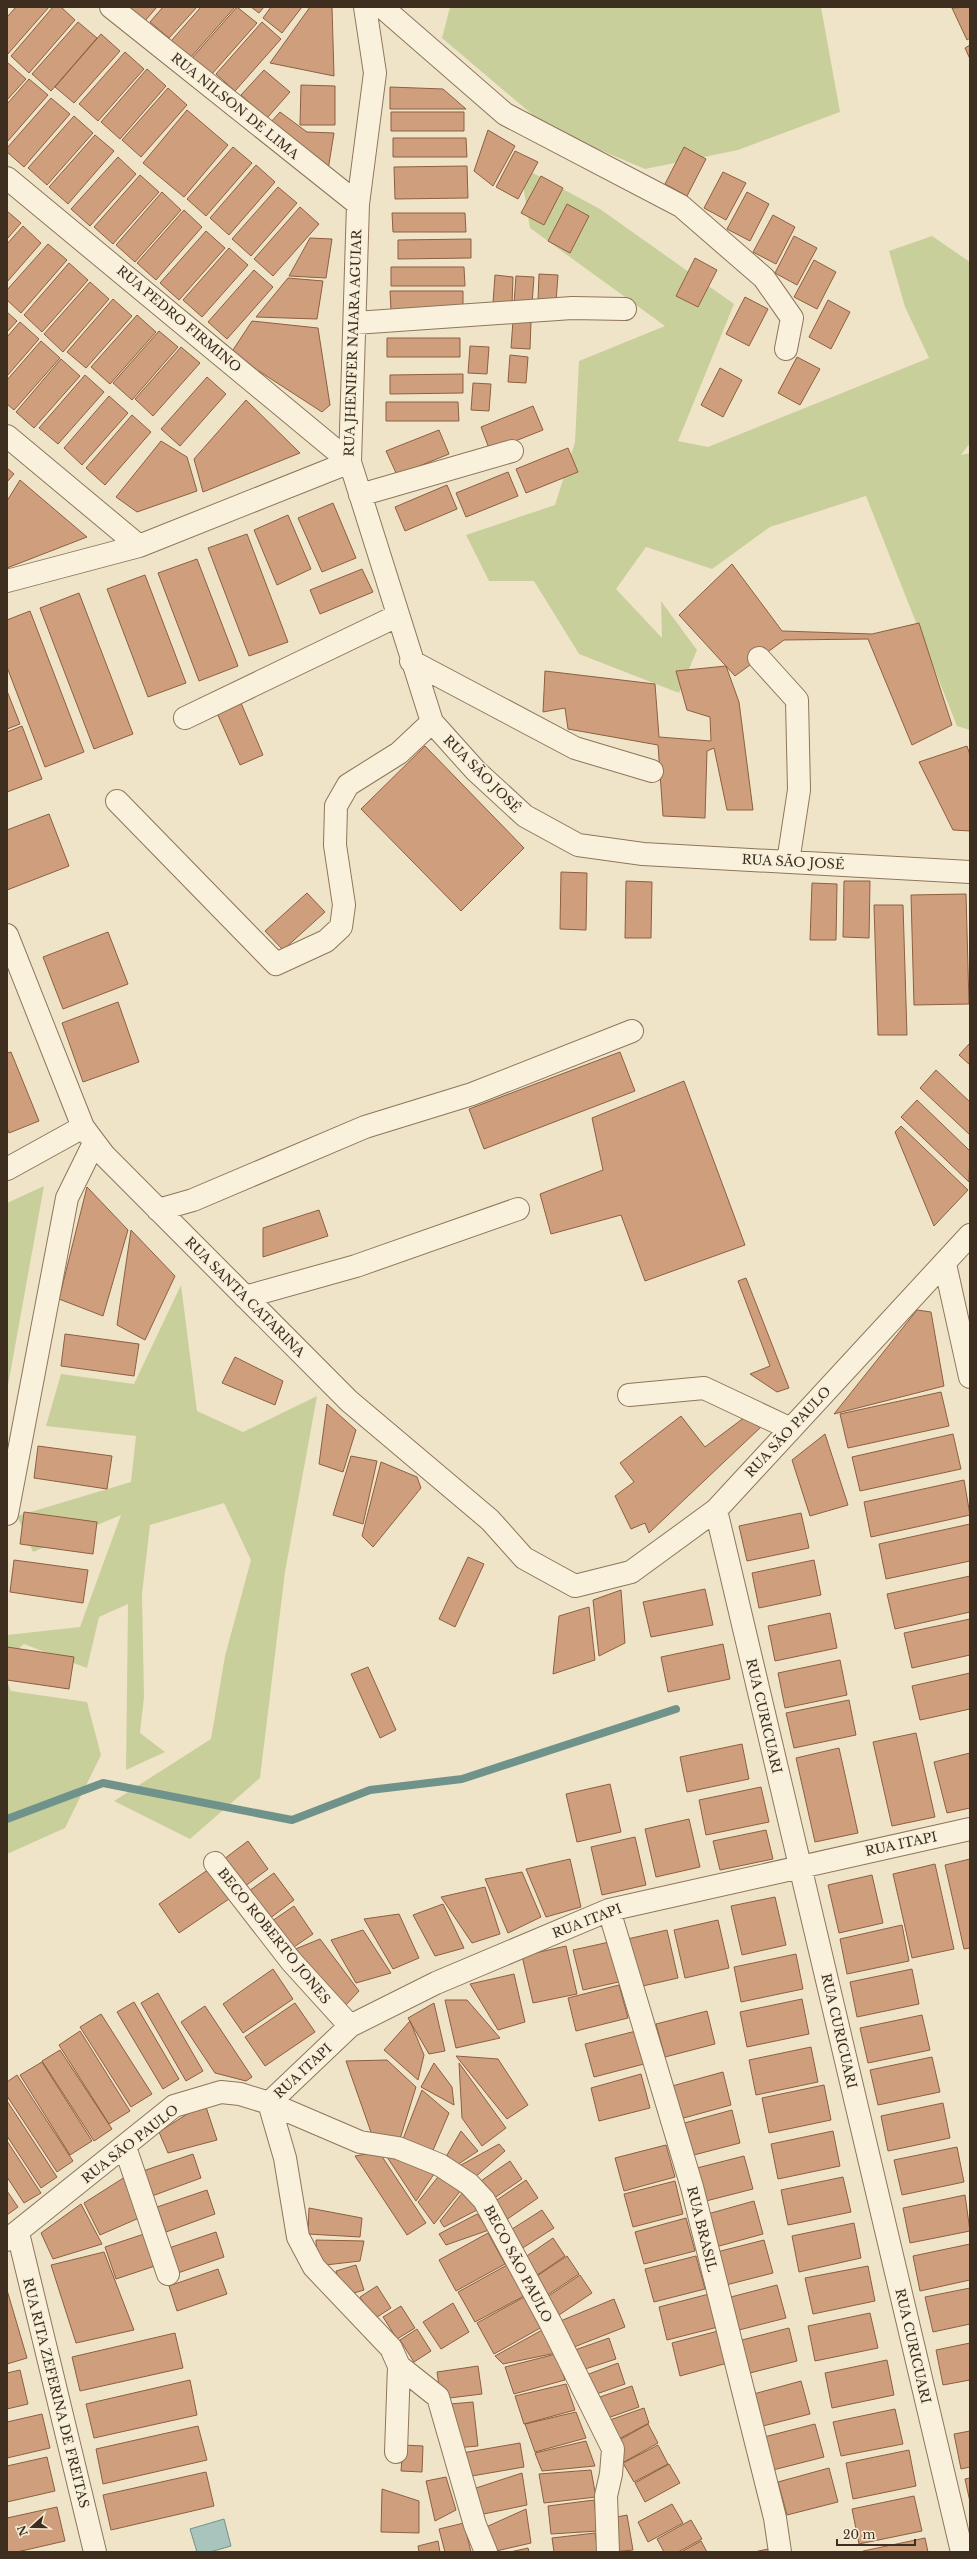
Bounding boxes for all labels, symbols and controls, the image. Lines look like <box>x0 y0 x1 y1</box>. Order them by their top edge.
street label: RUA NILSON DE LIMA <box>167 49 303 164</box>
street label: RUA JHENIFER NAIARA AGUIAR <box>341 228 365 457</box>
street label: RUA PEDRO FIRMINO <box>113 262 245 376</box>
street label: RUA SÃO JOSÉ <box>440 732 524 816</box>
street label: RUA SÃO JOSÉ <box>741 851 845 873</box>
street label: RUA SANTA CATARINA <box>181 1233 309 1361</box>
street label: RUA SÃO PAULO <box>741 1383 835 1481</box>
street label: RUA CURICUARI <box>742 1657 786 1775</box>
street label: RUA ITAPI <box>863 1828 939 1860</box>
street label: BECO ROBERTO JONES <box>214 1865 334 2007</box>
street label: RUA ITAPI <box>550 1900 624 1942</box>
street label: RUA CURICUARI <box>817 1972 861 2090</box>
street label: RUA ITAPI <box>270 2040 336 2102</box>
street label: RUA SÃO PAULO <box>78 2101 182 2187</box>
street label: RUA BRASIL <box>683 2185 721 2274</box>
street label: BECO SÃO PAULO <box>480 2203 556 2325</box>
street label: RUA RITA ZEFERINA DE FREITAS <box>19 2276 93 2510</box>
street label: RUA CURICUARI <box>891 2287 935 2405</box>
north arrow <box>12 2507 52 2547</box>
scale bar <box>837 2521 915 2547</box>
text: N <box>14 2523 31 2538</box>
text: 20 m <box>843 2527 875 2542</box>

